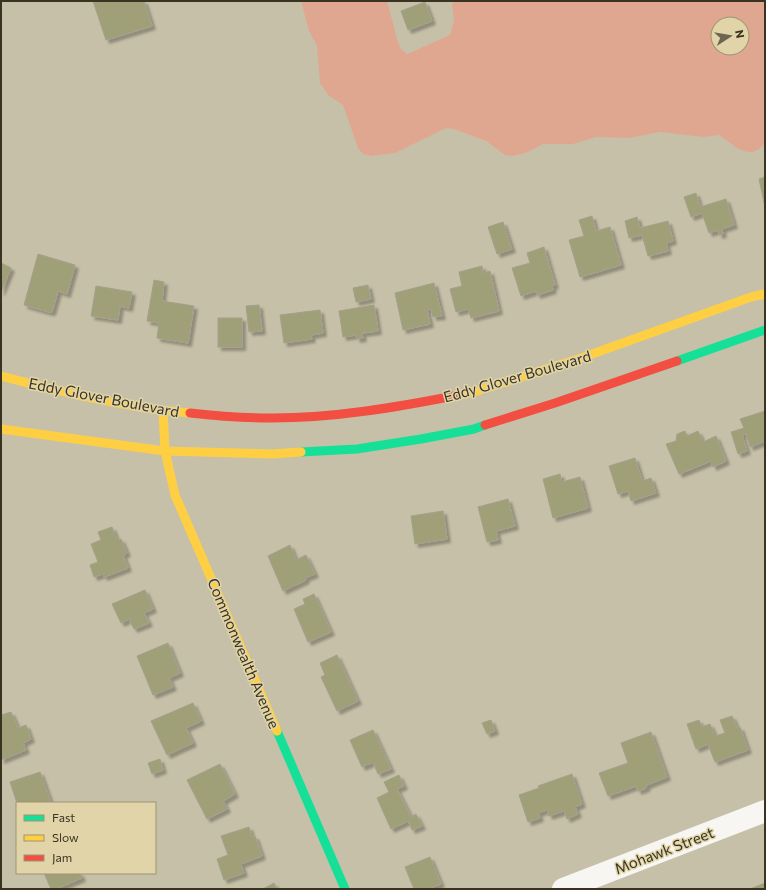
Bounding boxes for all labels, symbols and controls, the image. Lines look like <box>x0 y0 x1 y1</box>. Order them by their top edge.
north arrow <box>710 16 750 56</box>
text: N <box>733 28 747 39</box>
street label: Eddy Glover Boulevard <box>441 346 593 406</box>
street label: Eddy Glover Boulevard <box>27 374 181 420</box>
street label: Commonwealth Avenue <box>204 575 284 731</box>
legend <box>16 802 156 874</box>
text: Fast <box>52 810 75 824</box>
street label: Mohawk Street <box>612 823 716 877</box>
text: Slow <box>52 830 79 844</box>
text: Jam <box>52 850 72 865</box>

